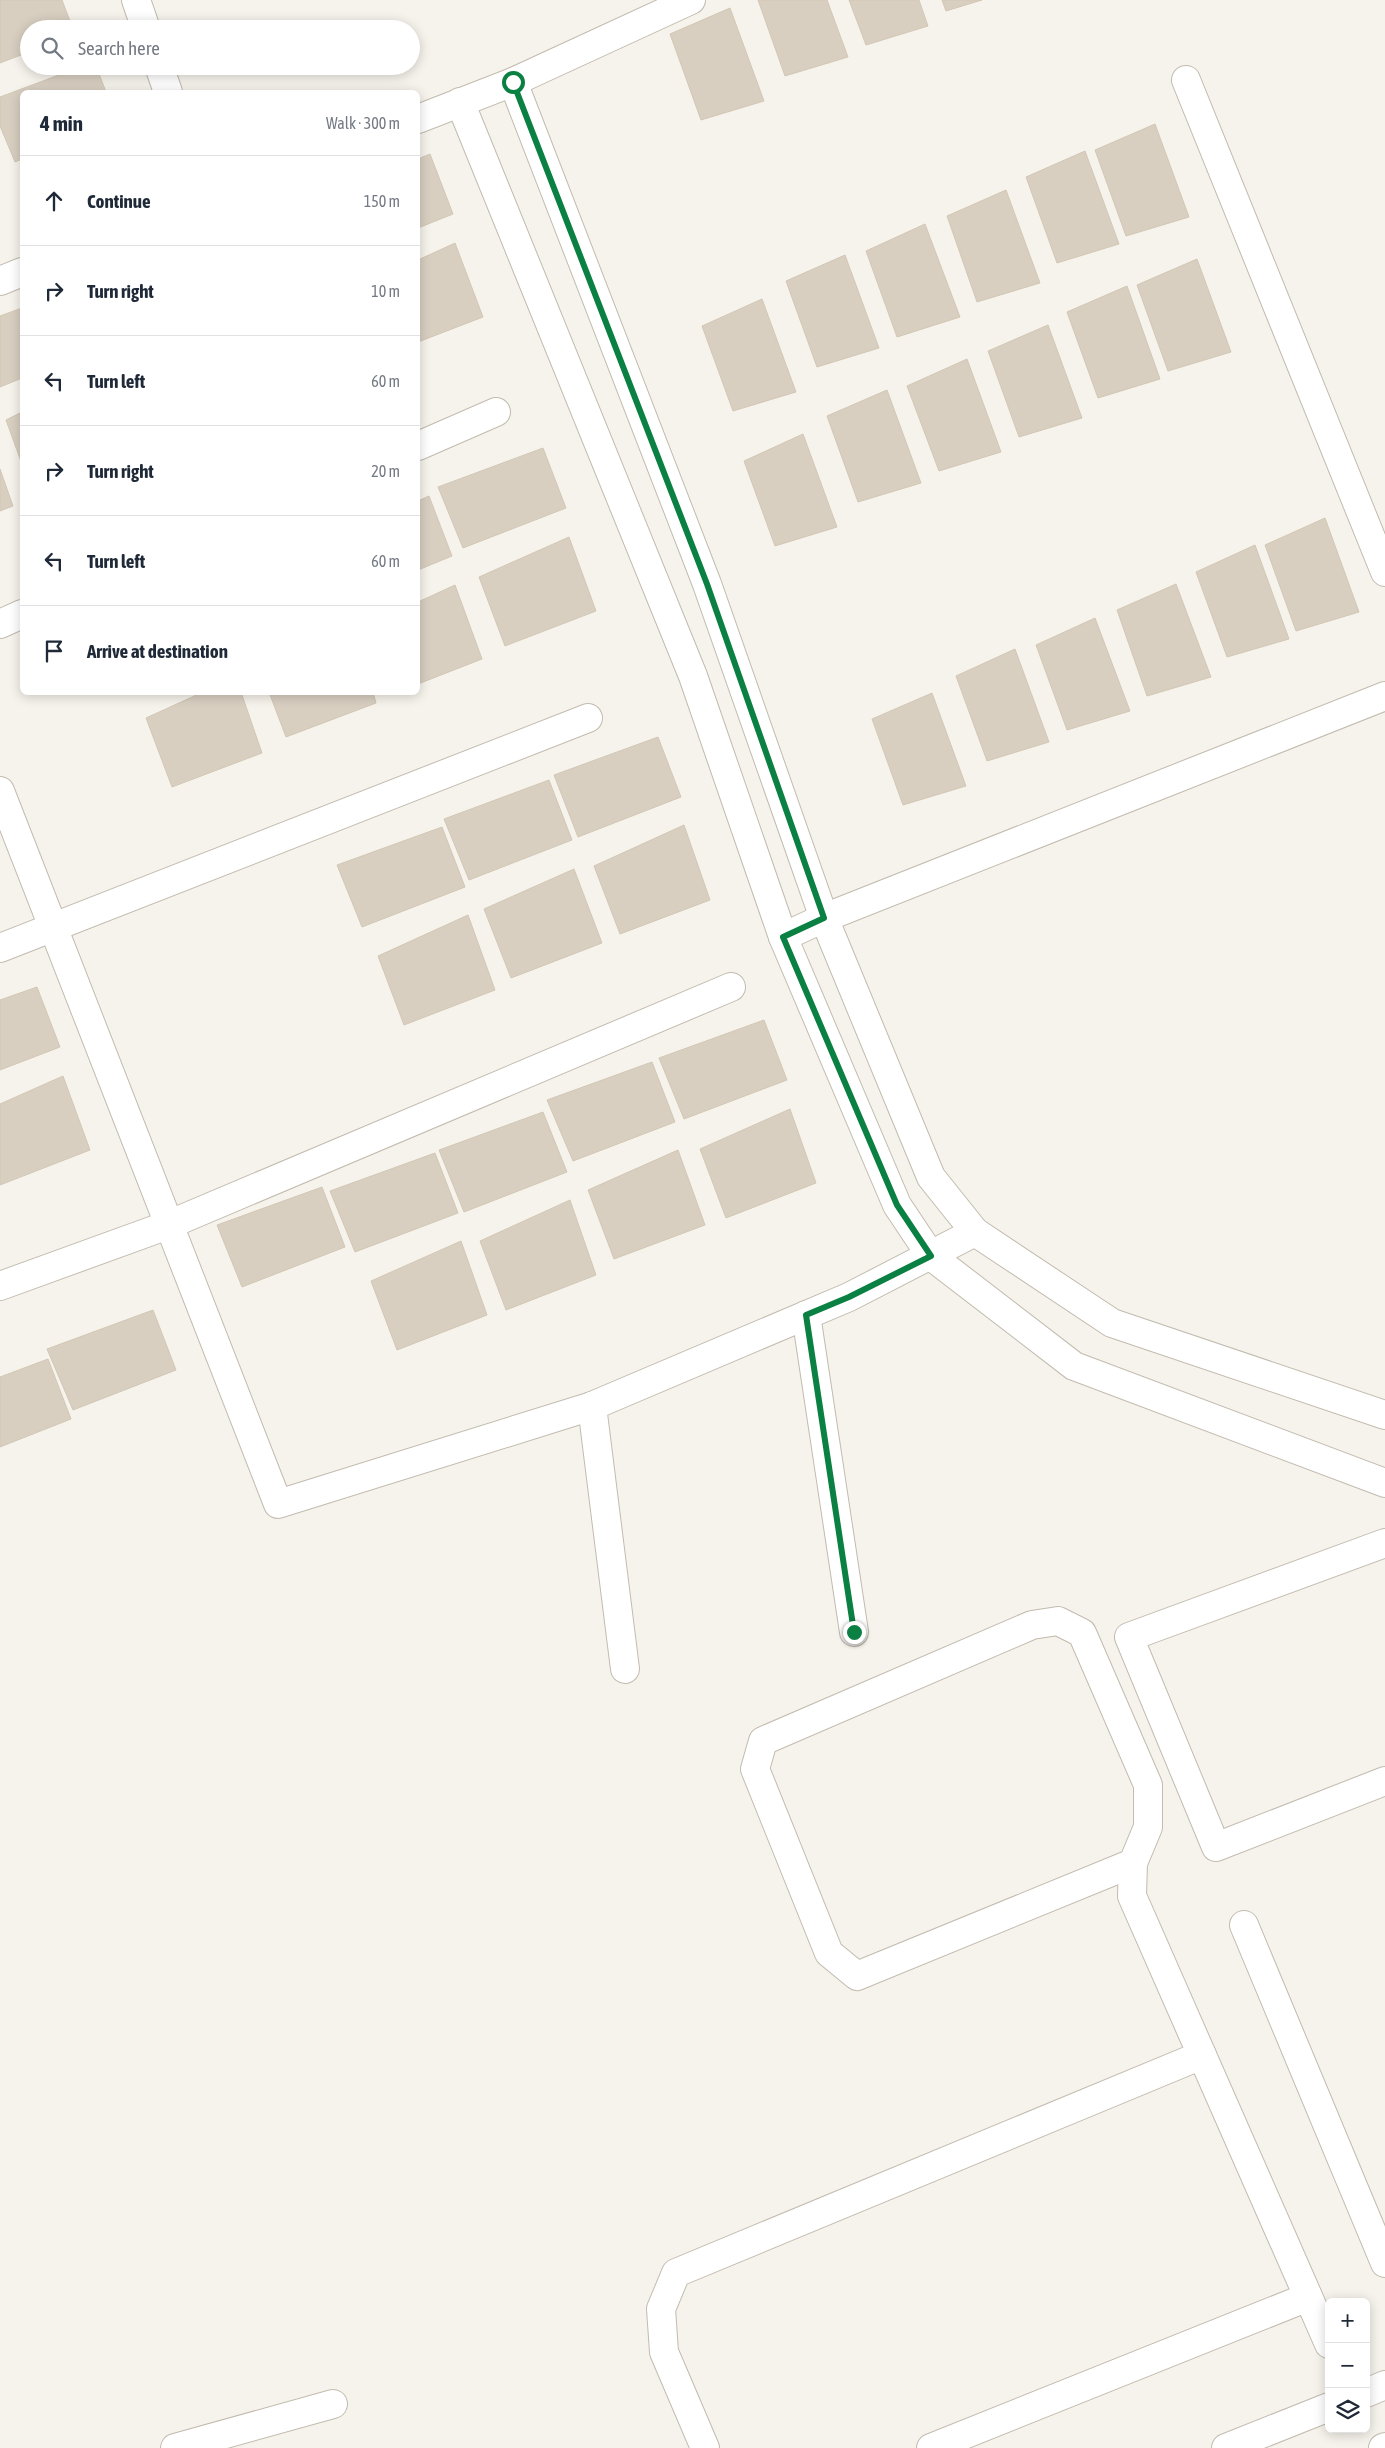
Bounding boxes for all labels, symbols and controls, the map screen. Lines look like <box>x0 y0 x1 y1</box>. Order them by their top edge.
search box <box>20 20 420 75</box>
icon: search <box>38 34 66 62</box>
text: Search here <box>78 37 160 59</box>
route start <box>502 71 525 94</box>
text: 4 min <box>40 111 83 135</box>
text: Walk · 300 m <box>326 114 400 132</box>
icon: ahead <box>40 187 68 215</box>
text: Continue <box>87 190 151 212</box>
text: 150 m <box>364 192 400 210</box>
icon: right <box>40 277 68 305</box>
text: Turn right <box>87 280 154 302</box>
text: 10 m <box>371 282 400 300</box>
icon: left <box>40 367 68 395</box>
text: Turn left <box>87 370 145 392</box>
text: 60 m <box>371 372 400 390</box>
icon: right <box>40 457 68 485</box>
text: Turn right <box>87 460 154 482</box>
text: 20 m <box>371 462 400 480</box>
icon: left <box>40 547 68 575</box>
text: Turn left <box>87 550 145 572</box>
text: 60 m <box>371 552 400 570</box>
icon: arrive <box>40 637 68 665</box>
text: Arrive at destination <box>87 640 228 662</box>
route end <box>843 1621 866 1644</box>
map controls <box>1325 2298 1370 2433</box>
button: + <box>1325 2298 1370 2343</box>
button: − <box>1325 2343 1370 2388</box>
button: layers <box>1325 2388 1370 2433</box>

